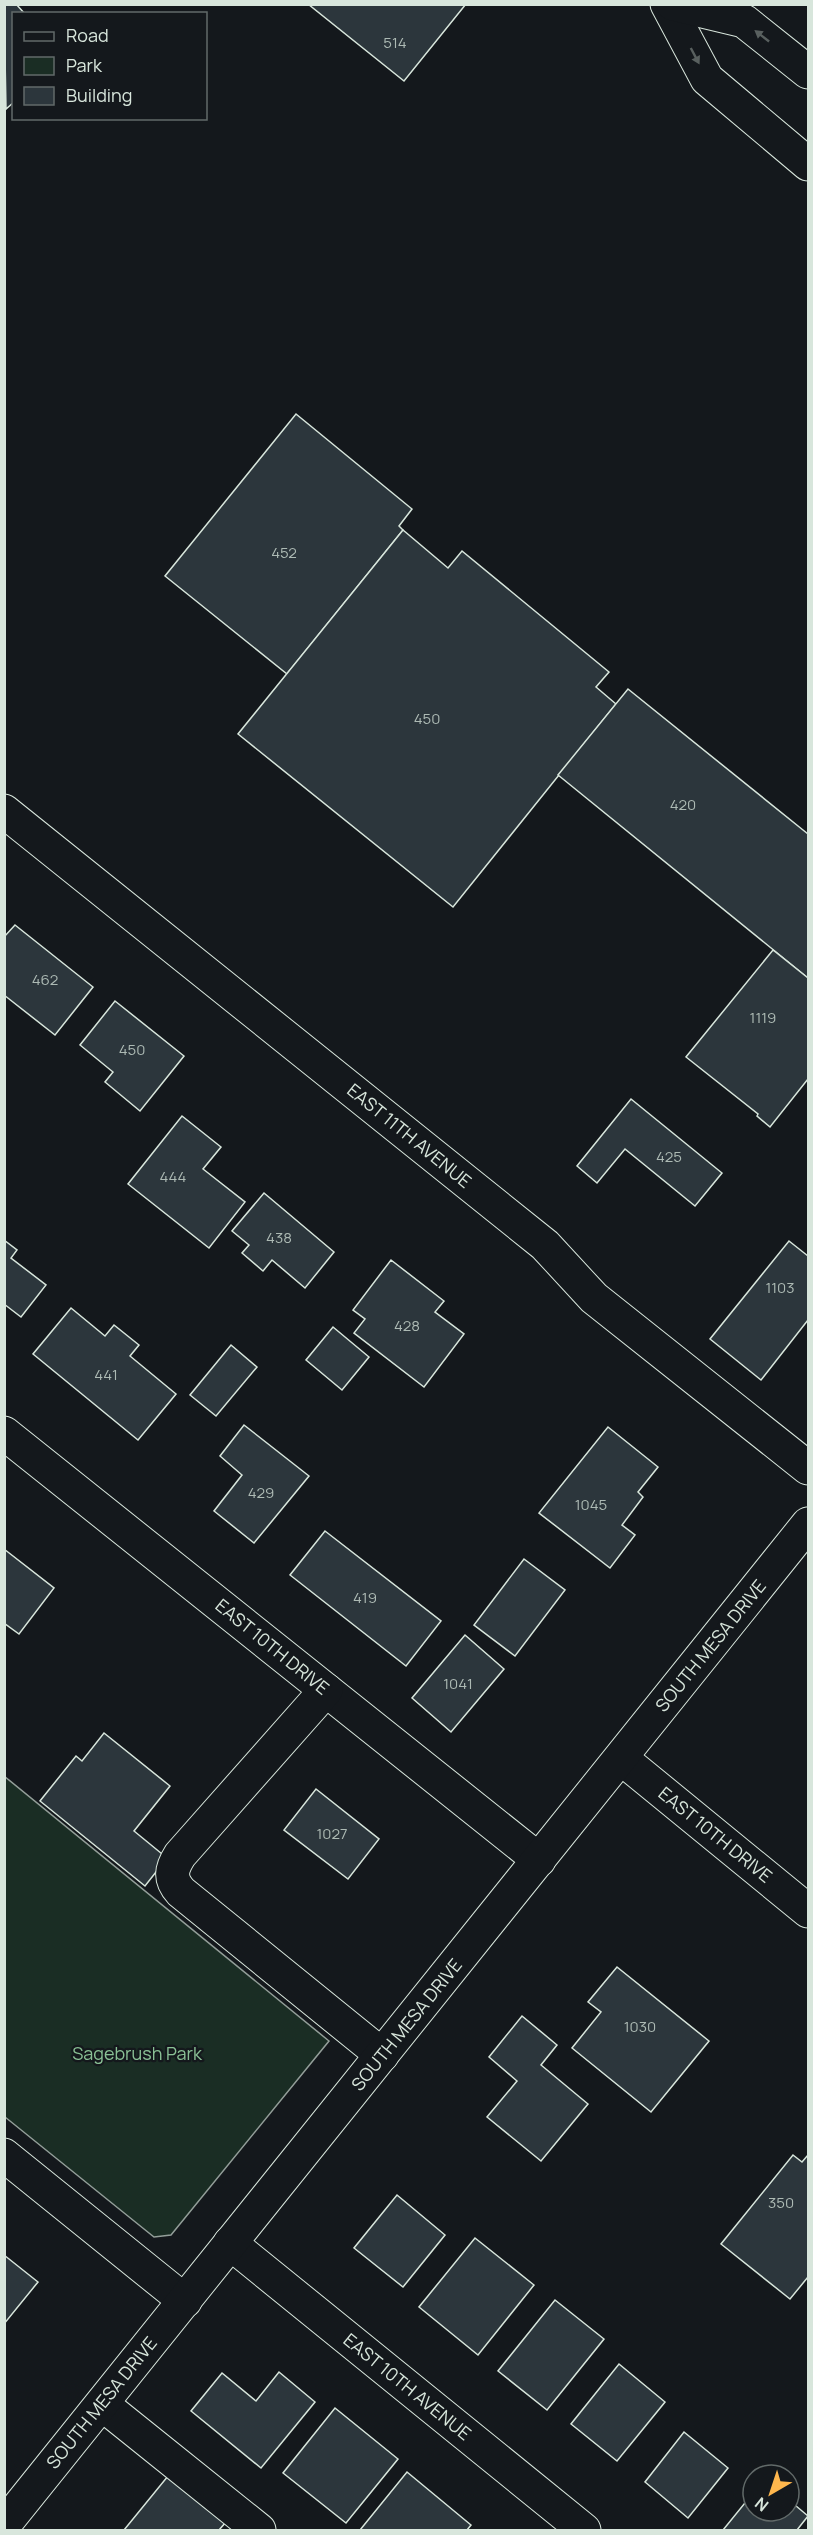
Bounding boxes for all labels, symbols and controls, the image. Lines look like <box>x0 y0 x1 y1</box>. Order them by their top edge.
legend <box>12 12 207 120</box>
text: Road <box>66 23 109 47</box>
one-way arrow <box>755 30 770 42</box>
house number: 514 <box>383 32 407 53</box>
one-way arrow <box>690 48 700 65</box>
text: Park <box>66 53 103 77</box>
text: Building <box>66 83 132 107</box>
house number: 452 <box>271 542 297 563</box>
house number: 450 <box>414 708 440 729</box>
house number: 420 <box>670 794 696 815</box>
house number: 462 <box>32 969 58 990</box>
house number: 1119 <box>750 1007 776 1028</box>
house number: 450 <box>119 1039 145 1060</box>
street label: EAST 11TH AVENUE <box>342 1078 477 1193</box>
house number: 425 <box>656 1146 682 1167</box>
house number: 444 <box>160 1166 187 1187</box>
house number: 438 <box>266 1227 292 1248</box>
house number: 1103 <box>765 1277 795 1298</box>
house number: 428 <box>394 1315 420 1336</box>
house number: 441 <box>94 1364 118 1385</box>
house number: 429 <box>248 1482 274 1503</box>
house number: 1045 <box>575 1494 607 1515</box>
street label: SOUTH MESA DRIVE <box>650 1574 771 1716</box>
house number: 419 <box>353 1587 377 1608</box>
street label: EAST 10TH DRIVE <box>211 1593 334 1699</box>
house number: 1041 <box>443 1673 473 1694</box>
street label: EAST 10TH DRIVE <box>654 1781 777 1887</box>
house number: 1027 <box>316 1823 348 1844</box>
street label: SOUTH MESA DRIVE <box>346 1953 467 2095</box>
house number: 1030 <box>624 2016 656 2037</box>
park label: Sagebrush Park <box>72 2041 203 2065</box>
house number: 350 <box>768 2192 794 2213</box>
street label: EAST 10TH AVENUE <box>339 2327 476 2445</box>
street label: SOUTH MESA DRIVE <box>41 2331 162 2473</box>
north arrow <box>741 2463 801 2523</box>
text: N <box>750 2492 773 2517</box>

